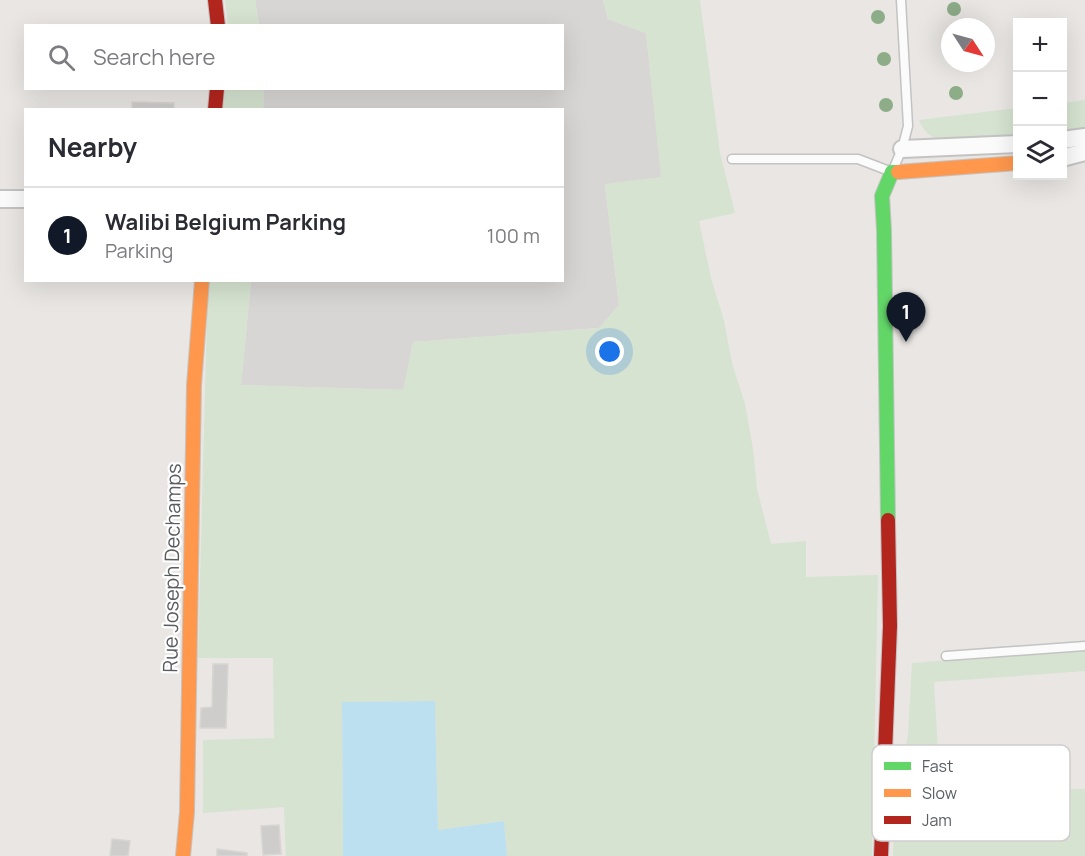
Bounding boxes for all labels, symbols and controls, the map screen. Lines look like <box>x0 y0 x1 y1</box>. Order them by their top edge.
north arrow <box>941 18 995 72</box>
map controls <box>1013 18 1067 180</box>
button: + <box>1013 18 1067 72</box>
search box <box>24 24 564 90</box>
icon: search <box>45 41 78 74</box>
text: Search here <box>93 42 215 72</box>
button: − <box>1013 72 1067 126</box>
button: layers <box>1013 126 1067 180</box>
text: Nearby <box>48 129 137 165</box>
text: Walibi Belgium Parking <box>105 207 346 237</box>
text: 1 <box>63 222 72 249</box>
text: 100 m <box>487 222 540 249</box>
text: Parking <box>105 237 173 264</box>
pin: 1 <box>886 292 926 342</box>
your location <box>595 337 624 366</box>
street label: Rue Joseph Dechamps <box>156 463 187 673</box>
legend <box>872 745 1070 841</box>
text: Fast <box>922 755 953 777</box>
text: Slow <box>922 782 957 804</box>
text: Jam <box>922 809 952 831</box>

